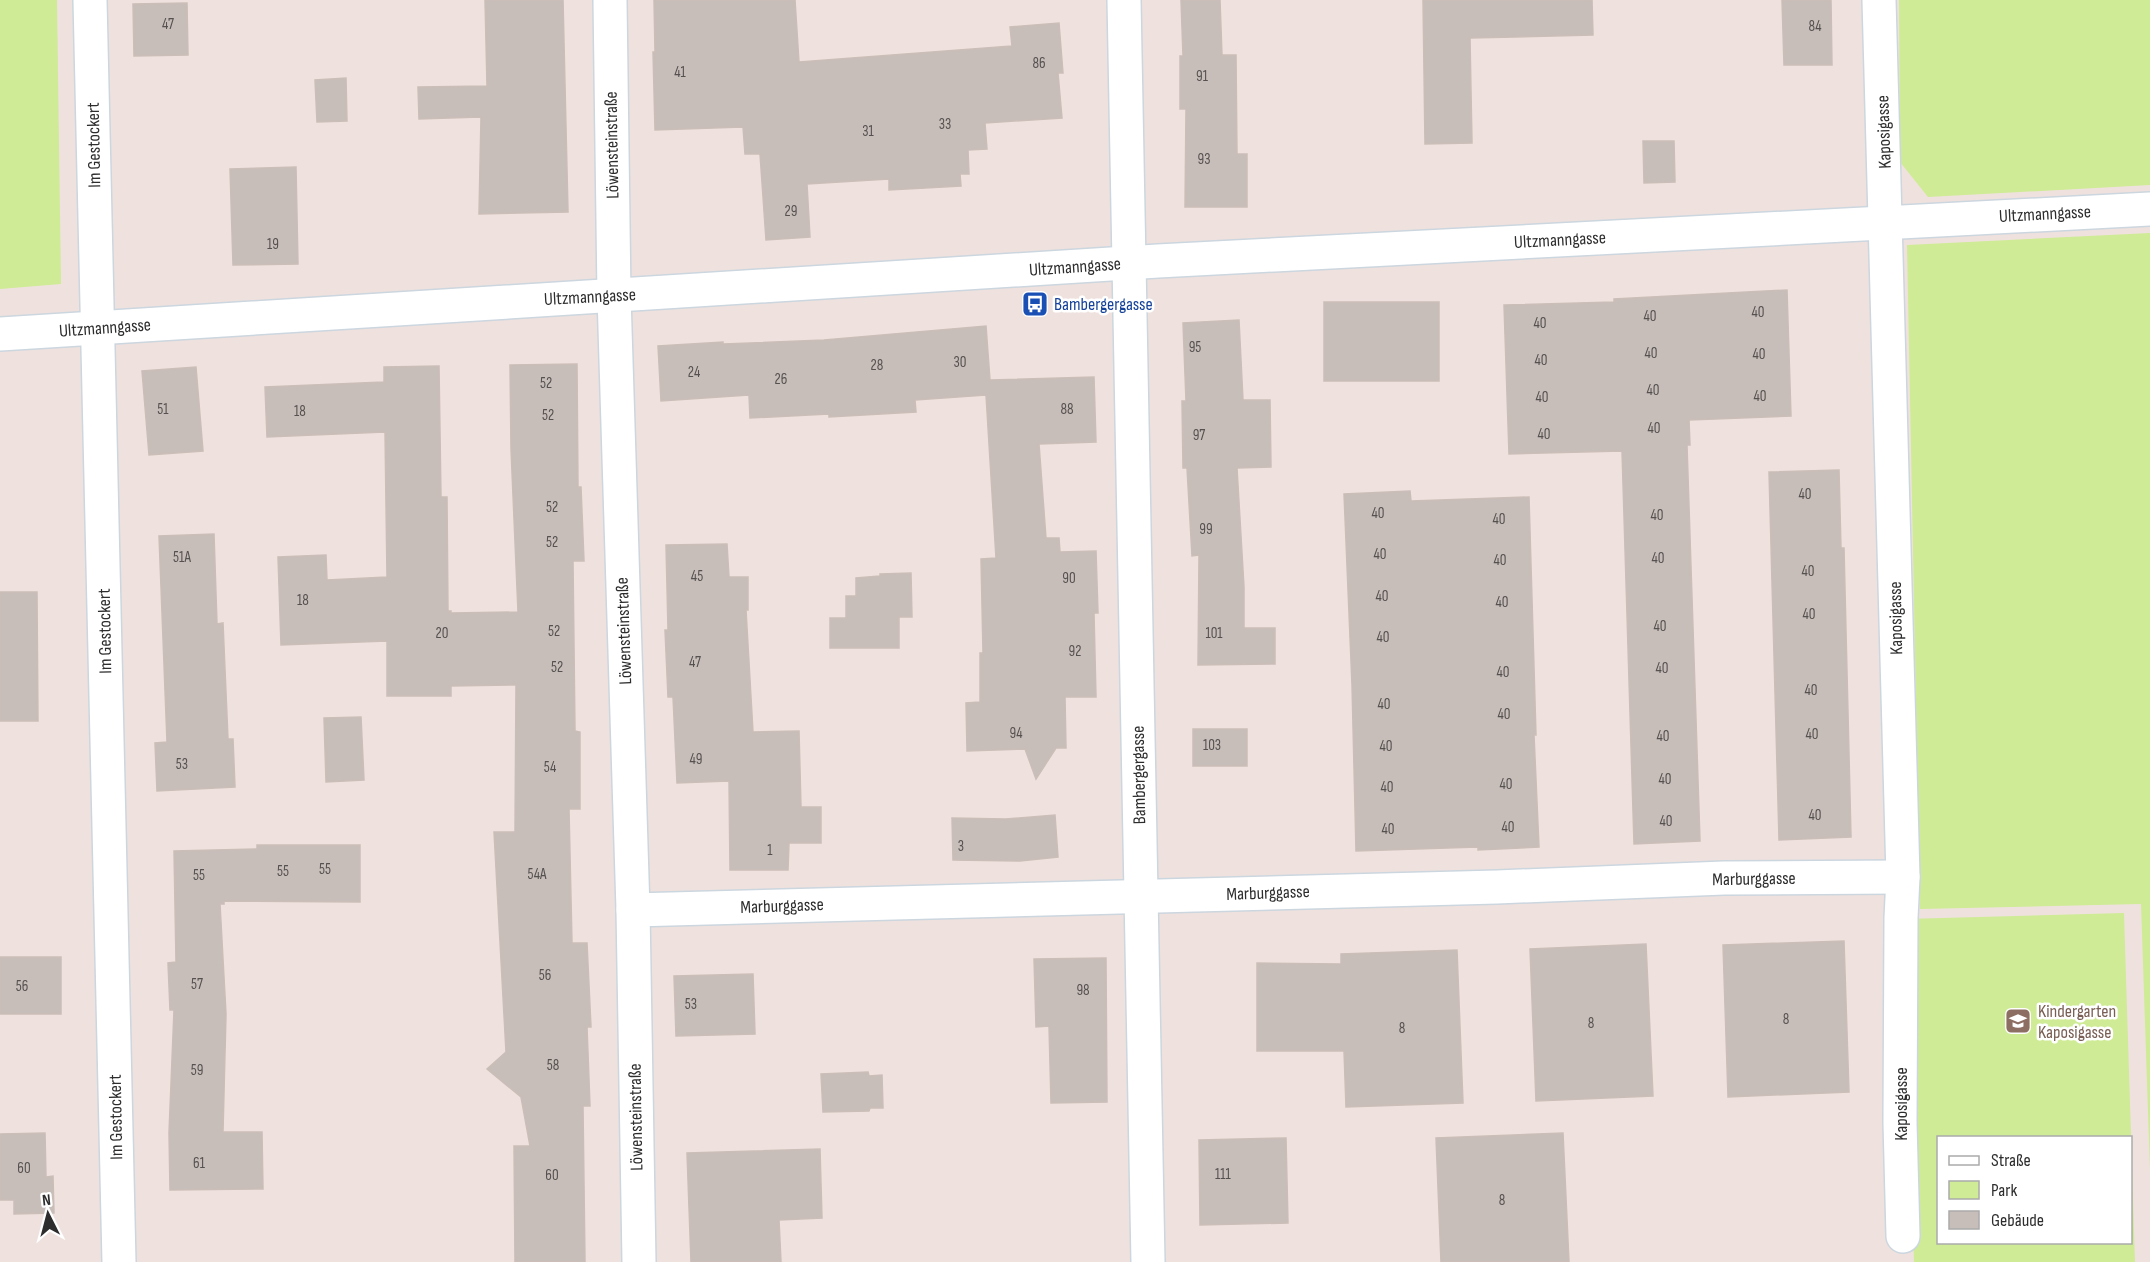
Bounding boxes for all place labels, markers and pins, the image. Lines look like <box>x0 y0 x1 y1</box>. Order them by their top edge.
bus stop icon: Bambergergasse <box>1020 289 1050 319</box>
place label: Bambergergasse <box>1054 294 1153 315</box>
place label: Kindergarten Kaposigasse <box>2038 1001 2116 1043</box>
school or university icon: Kindergarten Kaposigasse <box>2003 1006 2033 1036</box>

